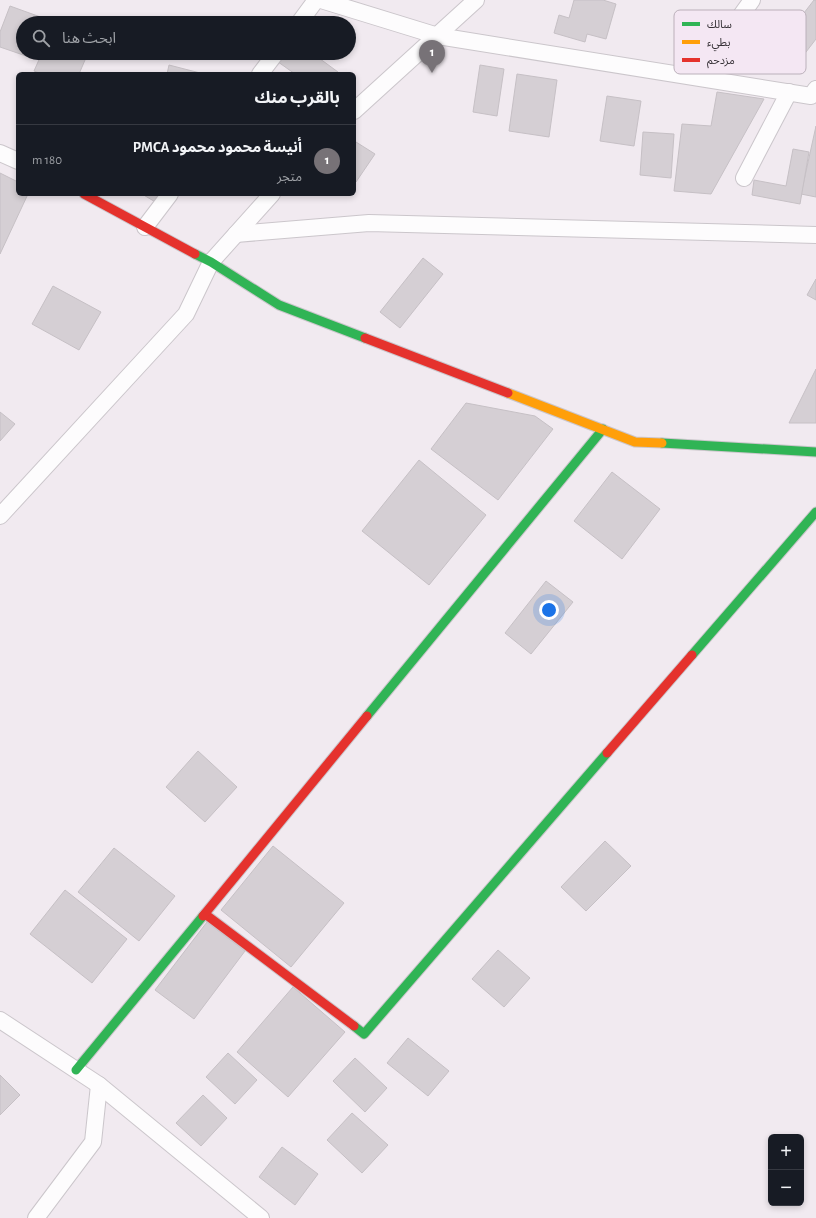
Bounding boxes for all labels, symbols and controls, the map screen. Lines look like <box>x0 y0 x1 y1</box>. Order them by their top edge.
legend <box>674 10 806 74</box>
search box <box>16 16 356 60</box>
text: سالك <box>707 19 732 30</box>
icon: search <box>30 27 52 49</box>
text: ابحث هنا <box>62 31 116 46</box>
text: بطيء <box>707 37 730 52</box>
pin: 1 <box>419 40 445 73</box>
text: مزدحم <box>707 55 735 69</box>
text: بالقرب منك <box>255 89 340 106</box>
text: أنيسة محمود محمود PMCA <box>133 140 302 155</box>
text: 180 m <box>32 154 62 167</box>
text: 1 <box>325 154 329 167</box>
text: متجر <box>277 171 302 184</box>
your location <box>539 600 559 620</box>
map controls <box>768 1134 804 1206</box>
button: + <box>768 1134 804 1170</box>
button: − <box>768 1170 804 1206</box>

